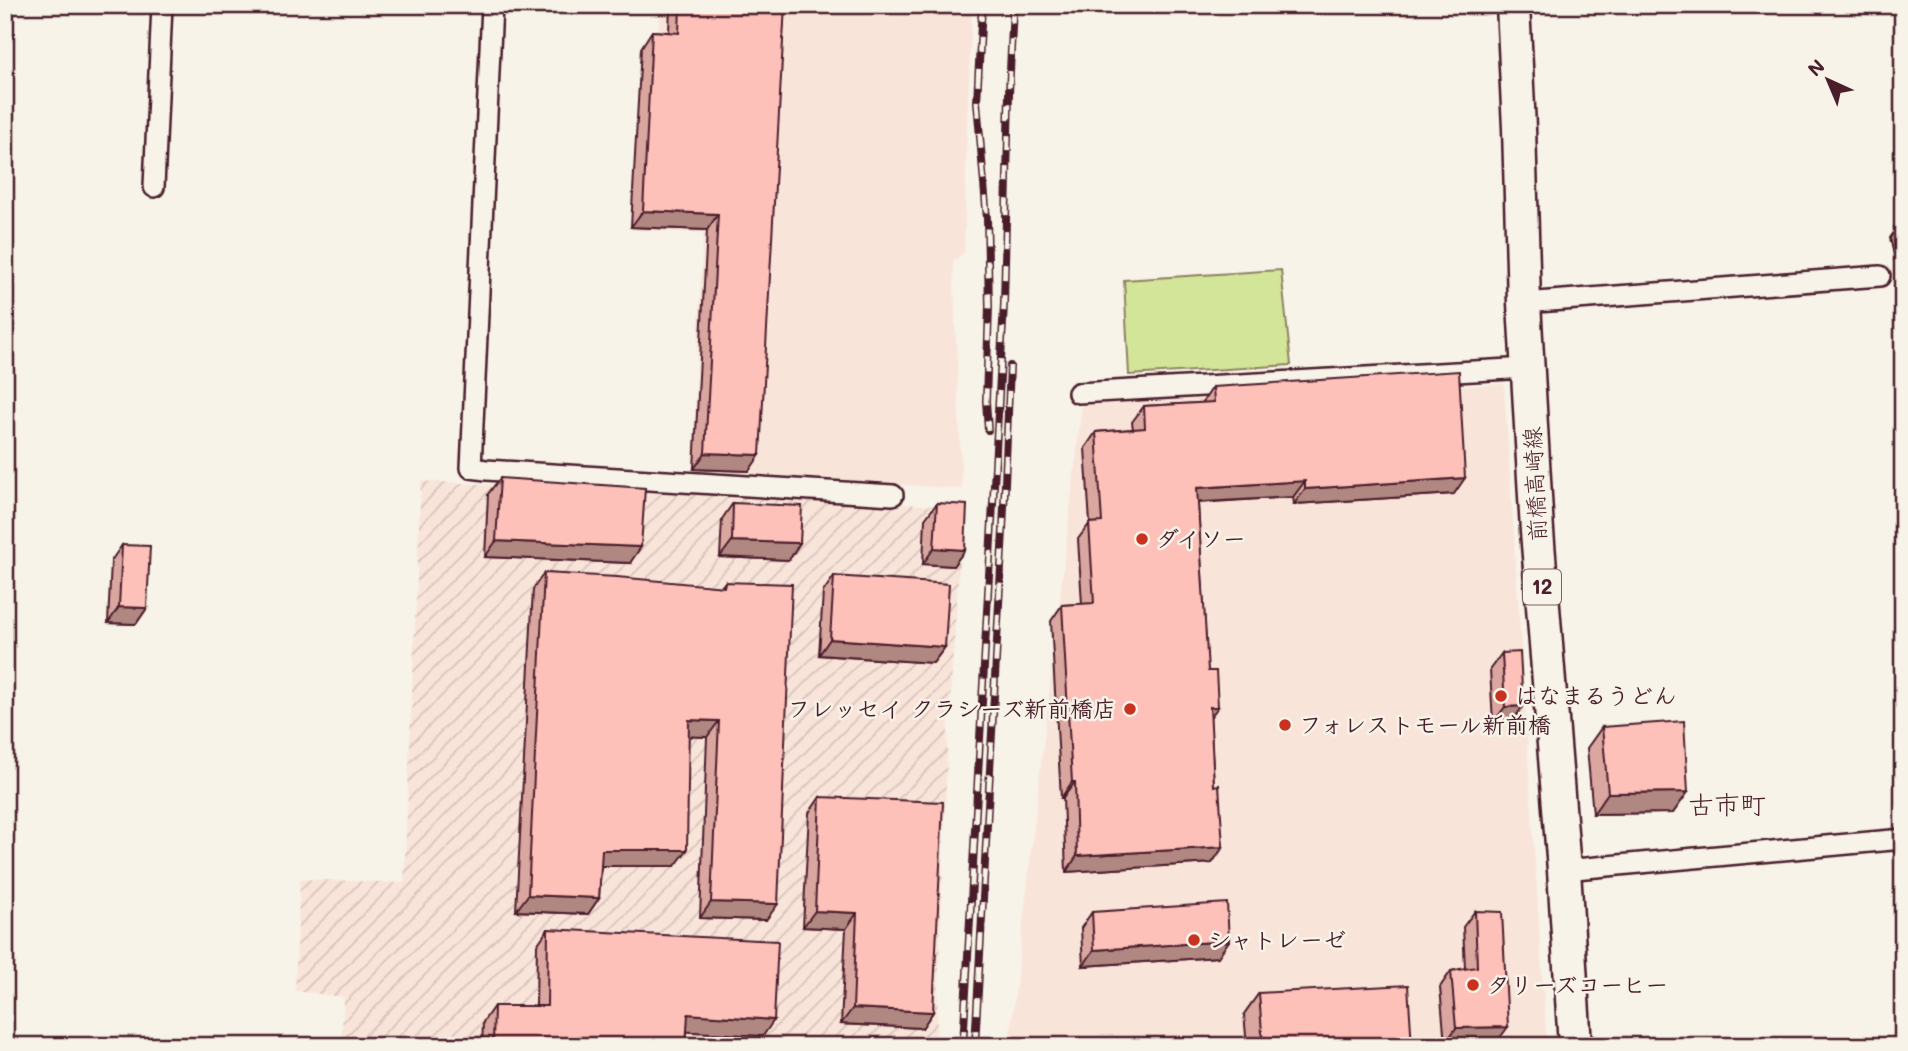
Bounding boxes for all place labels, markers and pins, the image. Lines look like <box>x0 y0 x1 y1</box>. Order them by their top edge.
place label: ダイソー <box>1156 523 1246 553</box>
marker: ダイソー <box>1134 531 1150 547</box>
place label: はなまるうどん <box>1515 680 1676 710</box>
marker: はなまるうどん <box>1493 688 1509 704</box>
place label: フレッセイ クラシーズ新前橋店 <box>788 693 1116 723</box>
marker: フレッセイ クラシーズ新前橋店 <box>1122 701 1138 717</box>
place label: フォレストモール新前橋 <box>1299 709 1551 739</box>
marker: フォレストモール新前橋 <box>1277 717 1293 733</box>
place label: シャトレーゼ <box>1208 924 1346 954</box>
marker: シャトレーゼ <box>1186 932 1202 948</box>
place label: タリーズコーヒー <box>1487 969 1668 999</box>
marker: タリーズコーヒー <box>1465 977 1481 993</box>

